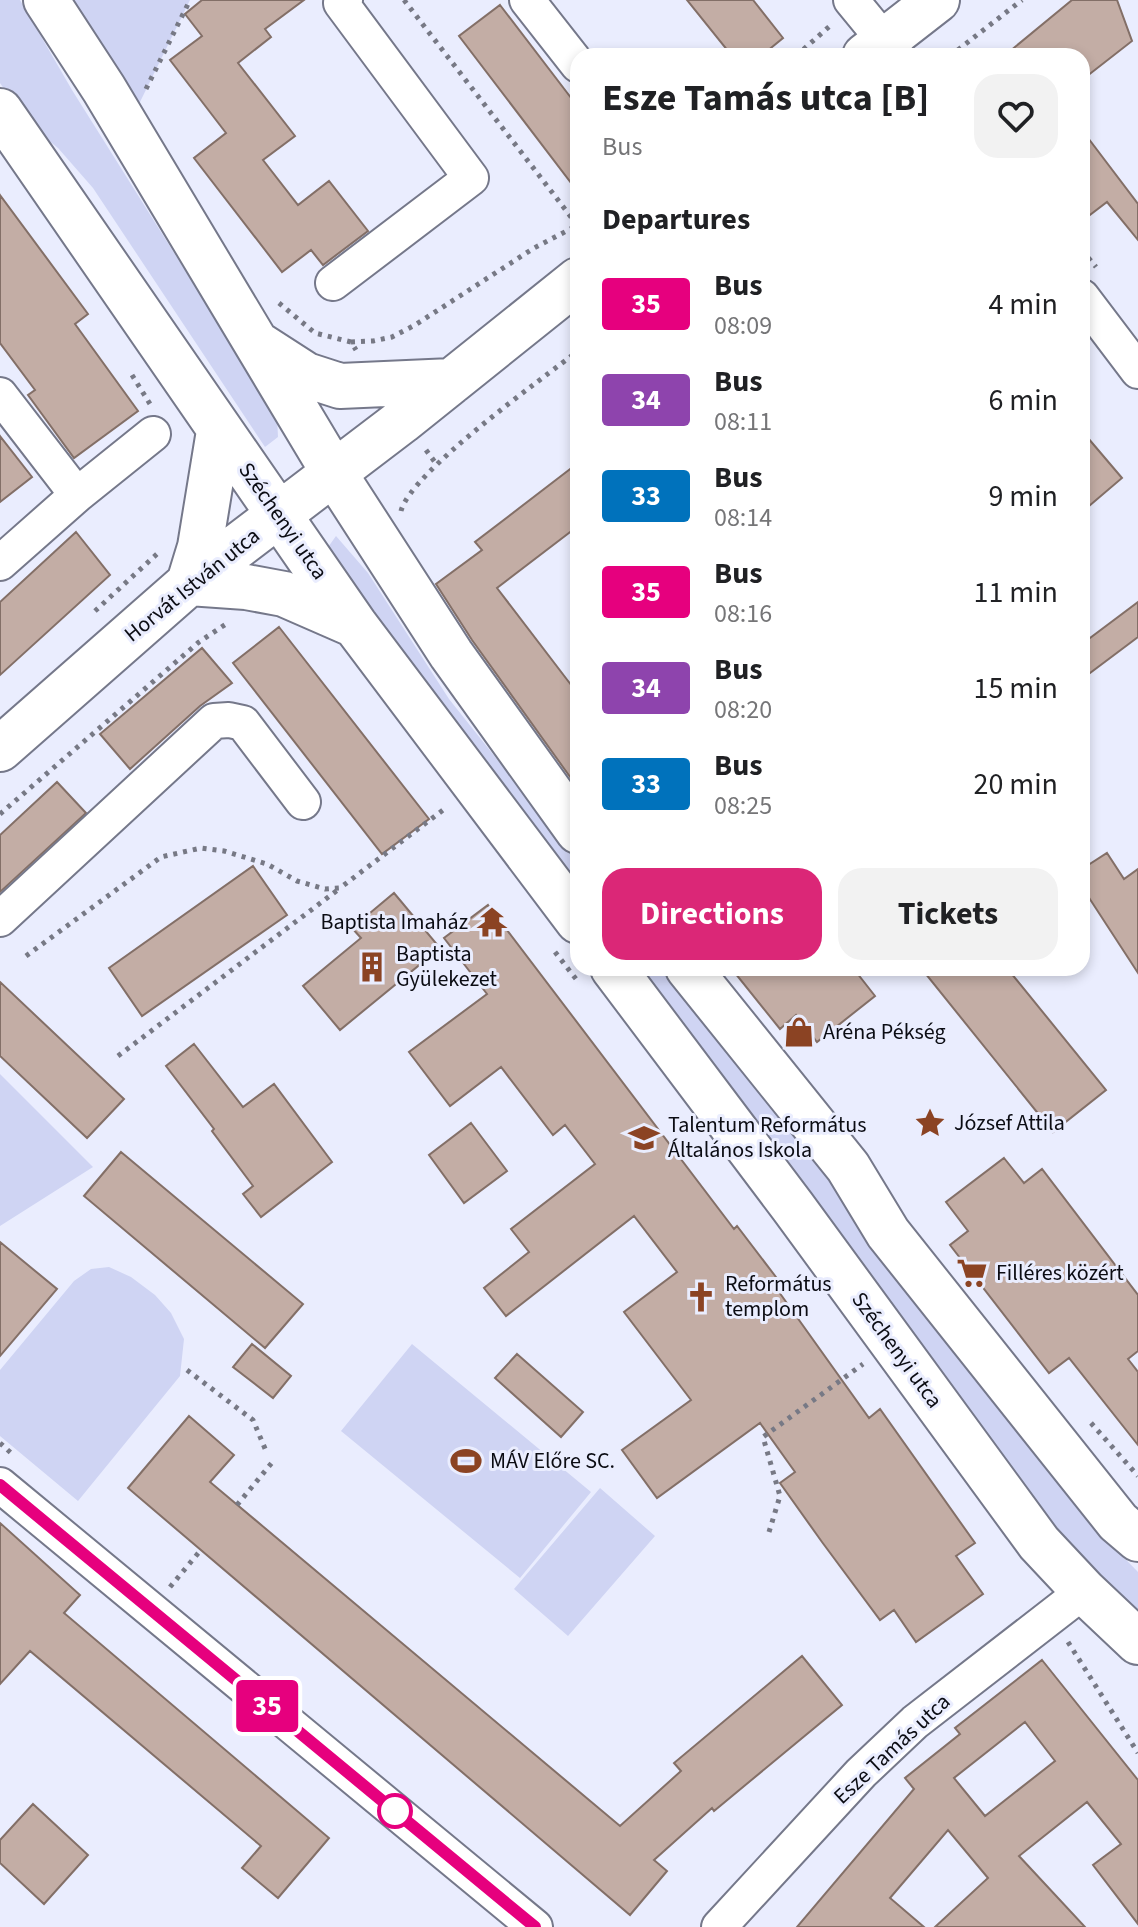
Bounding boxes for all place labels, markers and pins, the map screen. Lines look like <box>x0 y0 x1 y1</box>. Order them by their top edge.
temple icon: Baptista Imaház <box>475 905 509 939</box>
place label: Baptista Imaház <box>321 906 468 938</box>
place label: Baptista Gyülekezet <box>396 938 498 995</box>
building icon: Baptista Gyülekezet <box>355 950 389 984</box>
shop icon: Aréna Pékség <box>782 1015 816 1049</box>
place label: Aréna Pékség <box>823 1016 946 1048</box>
place icon: József Attila <box>913 1106 947 1140</box>
place label: József Attila <box>954 1107 1065 1139</box>
place label: Talentum Református Általános Iskola <box>668 1109 866 1166</box>
school or university icon: Talentum Református Általános Iskola <box>627 1121 661 1155</box>
supermarket icon: Filléres közért <box>955 1256 989 1290</box>
place label: Filléres közért <box>996 1257 1124 1289</box>
place label: Református templom <box>725 1268 832 1325</box>
church icon: Református templom <box>684 1280 718 1314</box>
sports icon: MÁV Előre SC. <box>449 1444 483 1478</box>
place label: MÁV Előre SC. <box>490 1445 615 1477</box>
unlabelled marker <box>378 1794 412 1828</box>

